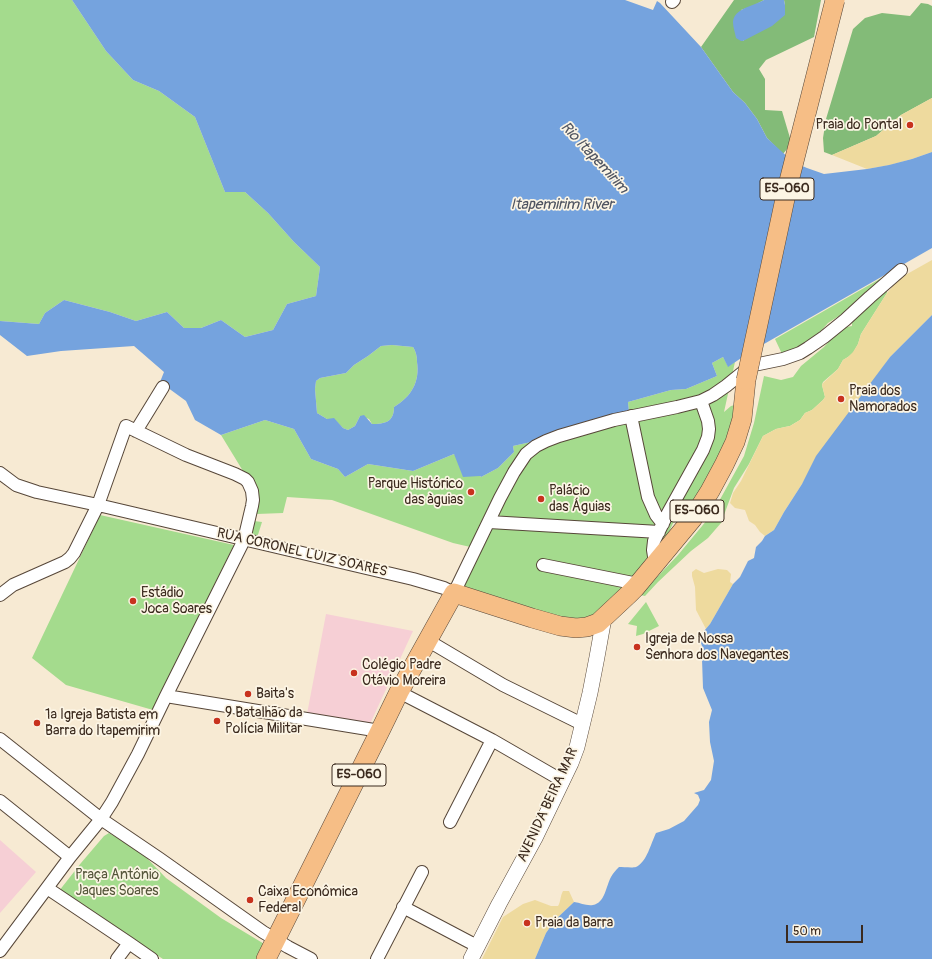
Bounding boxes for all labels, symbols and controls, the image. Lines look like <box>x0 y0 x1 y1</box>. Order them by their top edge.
place label: Praia do Pontal <box>815 117 902 133</box>
water label: Rio Itapemirim <box>556 119 632 197</box>
marker: Praia do Pontal <box>905 120 915 130</box>
road number: ES-060 <box>760 178 814 200</box>
water label: Itapemirim River <box>510 196 614 214</box>
place label: Praia dos Namorados <box>849 383 917 416</box>
marker: Praia dos Namorados <box>836 394 846 404</box>
place label: Parque Histórico das àguias <box>368 476 463 508</box>
place label: Palácio das Águias <box>549 483 610 516</box>
marker: Parque Histórico das àguias <box>466 487 476 497</box>
marker: Palácio das Águias <box>536 494 546 504</box>
road number: ES-060 <box>670 500 724 522</box>
street label: RUA CORONEL LUIZ SOARES <box>215 525 389 581</box>
place label: Estádio Joca Soares <box>141 585 212 618</box>
marker: Estádio Joca Soares <box>128 596 138 606</box>
place label: Igreja de Nossa Senhora dos Navegantes <box>645 631 789 664</box>
marker: Igreja de Nossa Senhora dos Navegantes <box>632 642 642 652</box>
place label: Colégio Padre Otávio Moreira <box>362 657 446 690</box>
marker: Colégio Padre Otávio Moreira <box>349 668 359 678</box>
place label: Baita's <box>256 686 294 702</box>
marker: Baita's <box>243 689 253 699</box>
place label: 9 Batalhão da Polícia Militar <box>225 705 302 738</box>
place label: 1ª Igreja Batista em Barra do Itapemirim <box>45 707 160 740</box>
marker: 9 Batalhão da Polícia Militar <box>212 716 222 726</box>
marker: 1ª Igreja Batista em Barra do Itapemirim <box>32 718 42 728</box>
street label: AVENIDA BEIRA MAR <box>514 745 582 865</box>
road number: ES-060 <box>332 764 386 786</box>
park label: Praça Antônio Jaques Soares <box>75 867 159 900</box>
place label: Caixa Econômica Federal <box>258 884 358 916</box>
marker: Caixa Econômica Federal <box>245 895 255 905</box>
place label: Praia da Barra <box>535 915 613 931</box>
scale bar <box>788 917 865 943</box>
marker: Praia da Barra <box>522 918 532 928</box>
text: 50 m <box>793 924 821 939</box>

